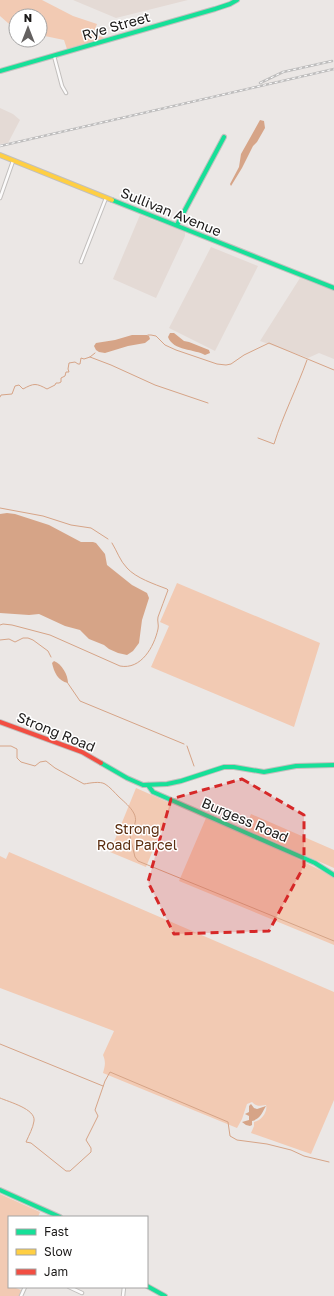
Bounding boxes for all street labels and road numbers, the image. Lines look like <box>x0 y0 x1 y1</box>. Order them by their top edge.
street label: Rye Street <box>80 8 152 43</box>
street label: Sullivan Avenue <box>118 184 224 239</box>
street label: Strong Road <box>15 708 98 755</box>
street label: Burgess Road <box>199 794 291 845</box>

